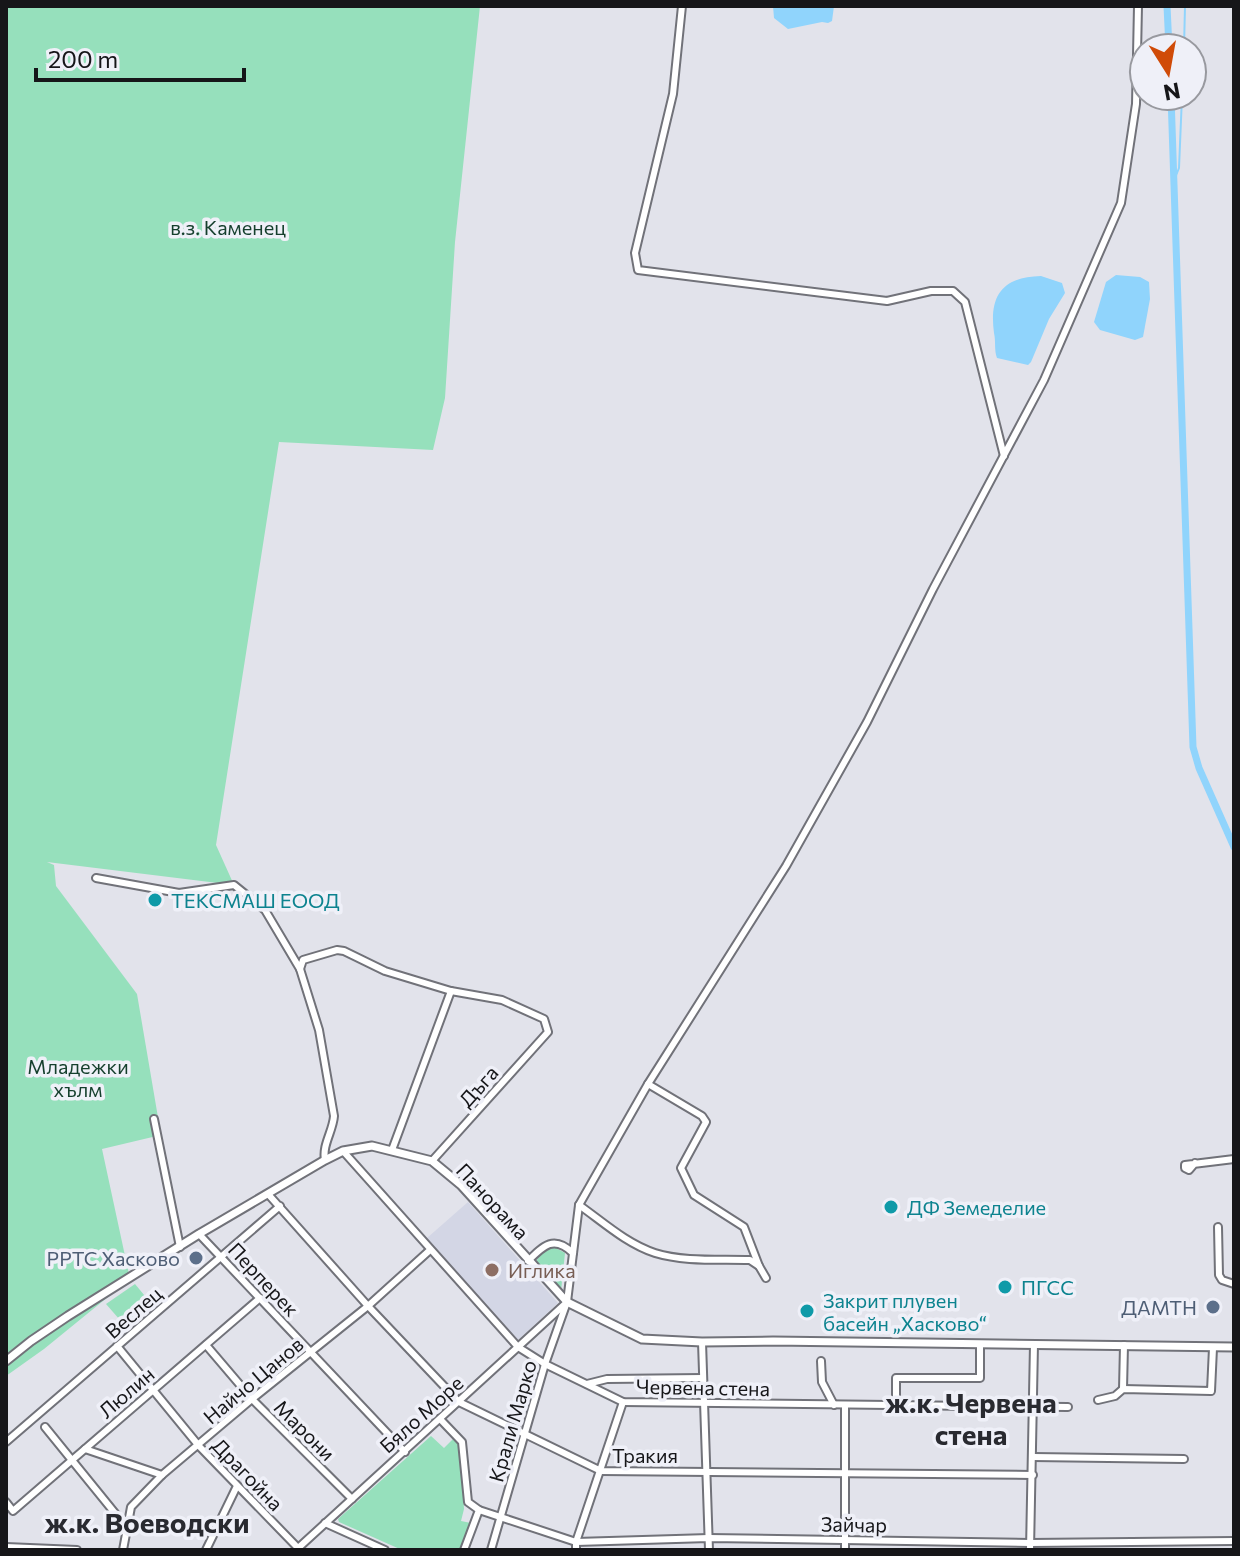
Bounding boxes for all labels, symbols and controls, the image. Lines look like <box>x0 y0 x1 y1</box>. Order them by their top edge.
scale bar <box>36 32 244 82</box>
north arrow <box>1128 32 1208 112</box>
text: 200 m <box>48 44 118 73</box>
text: N <box>1161 77 1183 107</box>
park label: в.з. Каменец <box>170 215 286 239</box>
place label: ТЕКСМАШ ЕООД <box>171 888 340 912</box>
marker: ТЕКСМАШ ЕООД <box>146 891 164 909</box>
park label: Младежки хълм <box>27 1054 129 1101</box>
street label: Дъга <box>453 1061 503 1111</box>
street label: Панорама <box>452 1158 534 1244</box>
place label: ДФ Земеделие <box>907 1195 1046 1219</box>
marker: ДФ Земеделие <box>882 1198 900 1216</box>
street label: Перперек <box>224 1237 304 1321</box>
place label: РРТС Хасково <box>47 1246 180 1270</box>
marker: РРТС Хасково <box>187 1249 205 1267</box>
place label: Иглика <box>508 1258 576 1282</box>
marker: Иглика <box>483 1261 501 1279</box>
place label: ПГСС <box>1021 1275 1074 1299</box>
marker: ПГСС <box>996 1278 1014 1296</box>
street label: Веслец <box>100 1281 166 1343</box>
place label: Закрит плувен басейн „Хасково“ <box>823 1288 987 1335</box>
place label: ДАМТН <box>1121 1295 1197 1319</box>
marker: ДАМТН <box>1204 1298 1222 1316</box>
marker: Закрит плувен басейн „Хасково“ <box>798 1302 816 1320</box>
street label: Найчо Цанов <box>198 1331 308 1429</box>
street label: Крали Марко <box>483 1357 541 1485</box>
street label: Люлин <box>93 1361 159 1423</box>
street label: Бяло Море <box>374 1370 468 1458</box>
street label: Червена стена <box>636 1374 770 1400</box>
district label: ж.к. Червена стена <box>885 1385 1057 1451</box>
street label: Марони <box>270 1395 340 1465</box>
street label: Драгойна <box>208 1433 288 1515</box>
street label: Тракия <box>612 1443 678 1467</box>
district label: ж.к. Воеводски <box>45 1505 249 1539</box>
street label: Зайчар <box>821 1511 887 1537</box>

